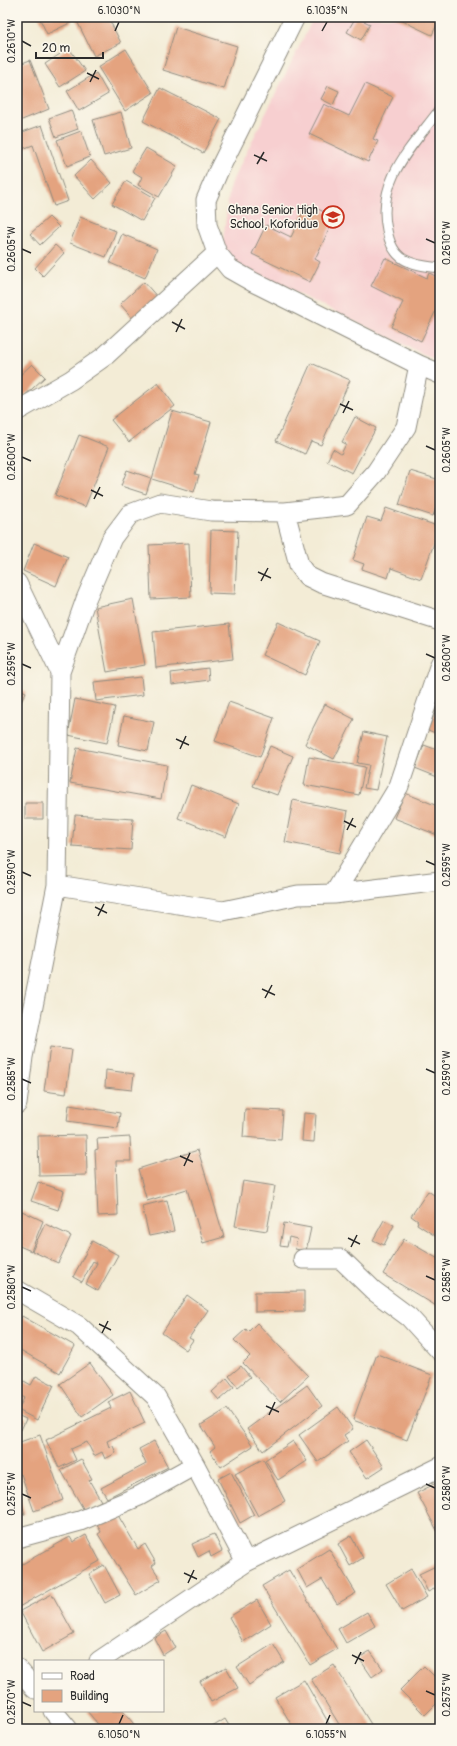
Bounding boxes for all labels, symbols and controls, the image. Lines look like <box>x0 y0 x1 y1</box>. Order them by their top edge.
text: 6.1030°N <box>98 5 140 17</box>
text: 6.1035°N <box>307 5 348 17</box>
text: 0.2610°W <box>6 18 18 63</box>
scale bar <box>36 34 103 60</box>
text: 20 m <box>42 41 71 56</box>
place label: Ghana Senior High School, Koforidua <box>228 203 318 232</box>
school or university icon: Ghana Senior High School, Koforidua <box>320 204 346 230</box>
text: 0.2610°W <box>441 220 453 265</box>
text: 0.2605°W <box>6 226 18 272</box>
text: 0.2605°W <box>441 427 453 473</box>
text: 0.2600°W <box>6 433 18 481</box>
text: 0.2600°W <box>441 634 453 682</box>
text: 0.2595°W <box>6 642 18 686</box>
text: 0.2595°W <box>441 843 453 887</box>
text: 0.2590°W <box>6 849 18 894</box>
text: 0.2590°W <box>441 1050 453 1095</box>
text: 0.2585°W <box>6 1057 18 1101</box>
text: 0.2585°W <box>441 1258 453 1302</box>
text: 0.2580°W <box>6 1264 18 1309</box>
text: 0.2580°W <box>441 1465 453 1510</box>
text: 0.2575°W <box>6 1472 18 1516</box>
legend <box>34 1660 164 1712</box>
text: Road <box>70 1669 95 1684</box>
text: 0.2575°W <box>441 1673 453 1717</box>
text: 0.2570°W <box>6 1679 18 1725</box>
text: Building <box>70 1689 109 1704</box>
text: 6.1050°N <box>98 1729 140 1741</box>
text: 6.1055°N <box>306 1729 347 1741</box>

